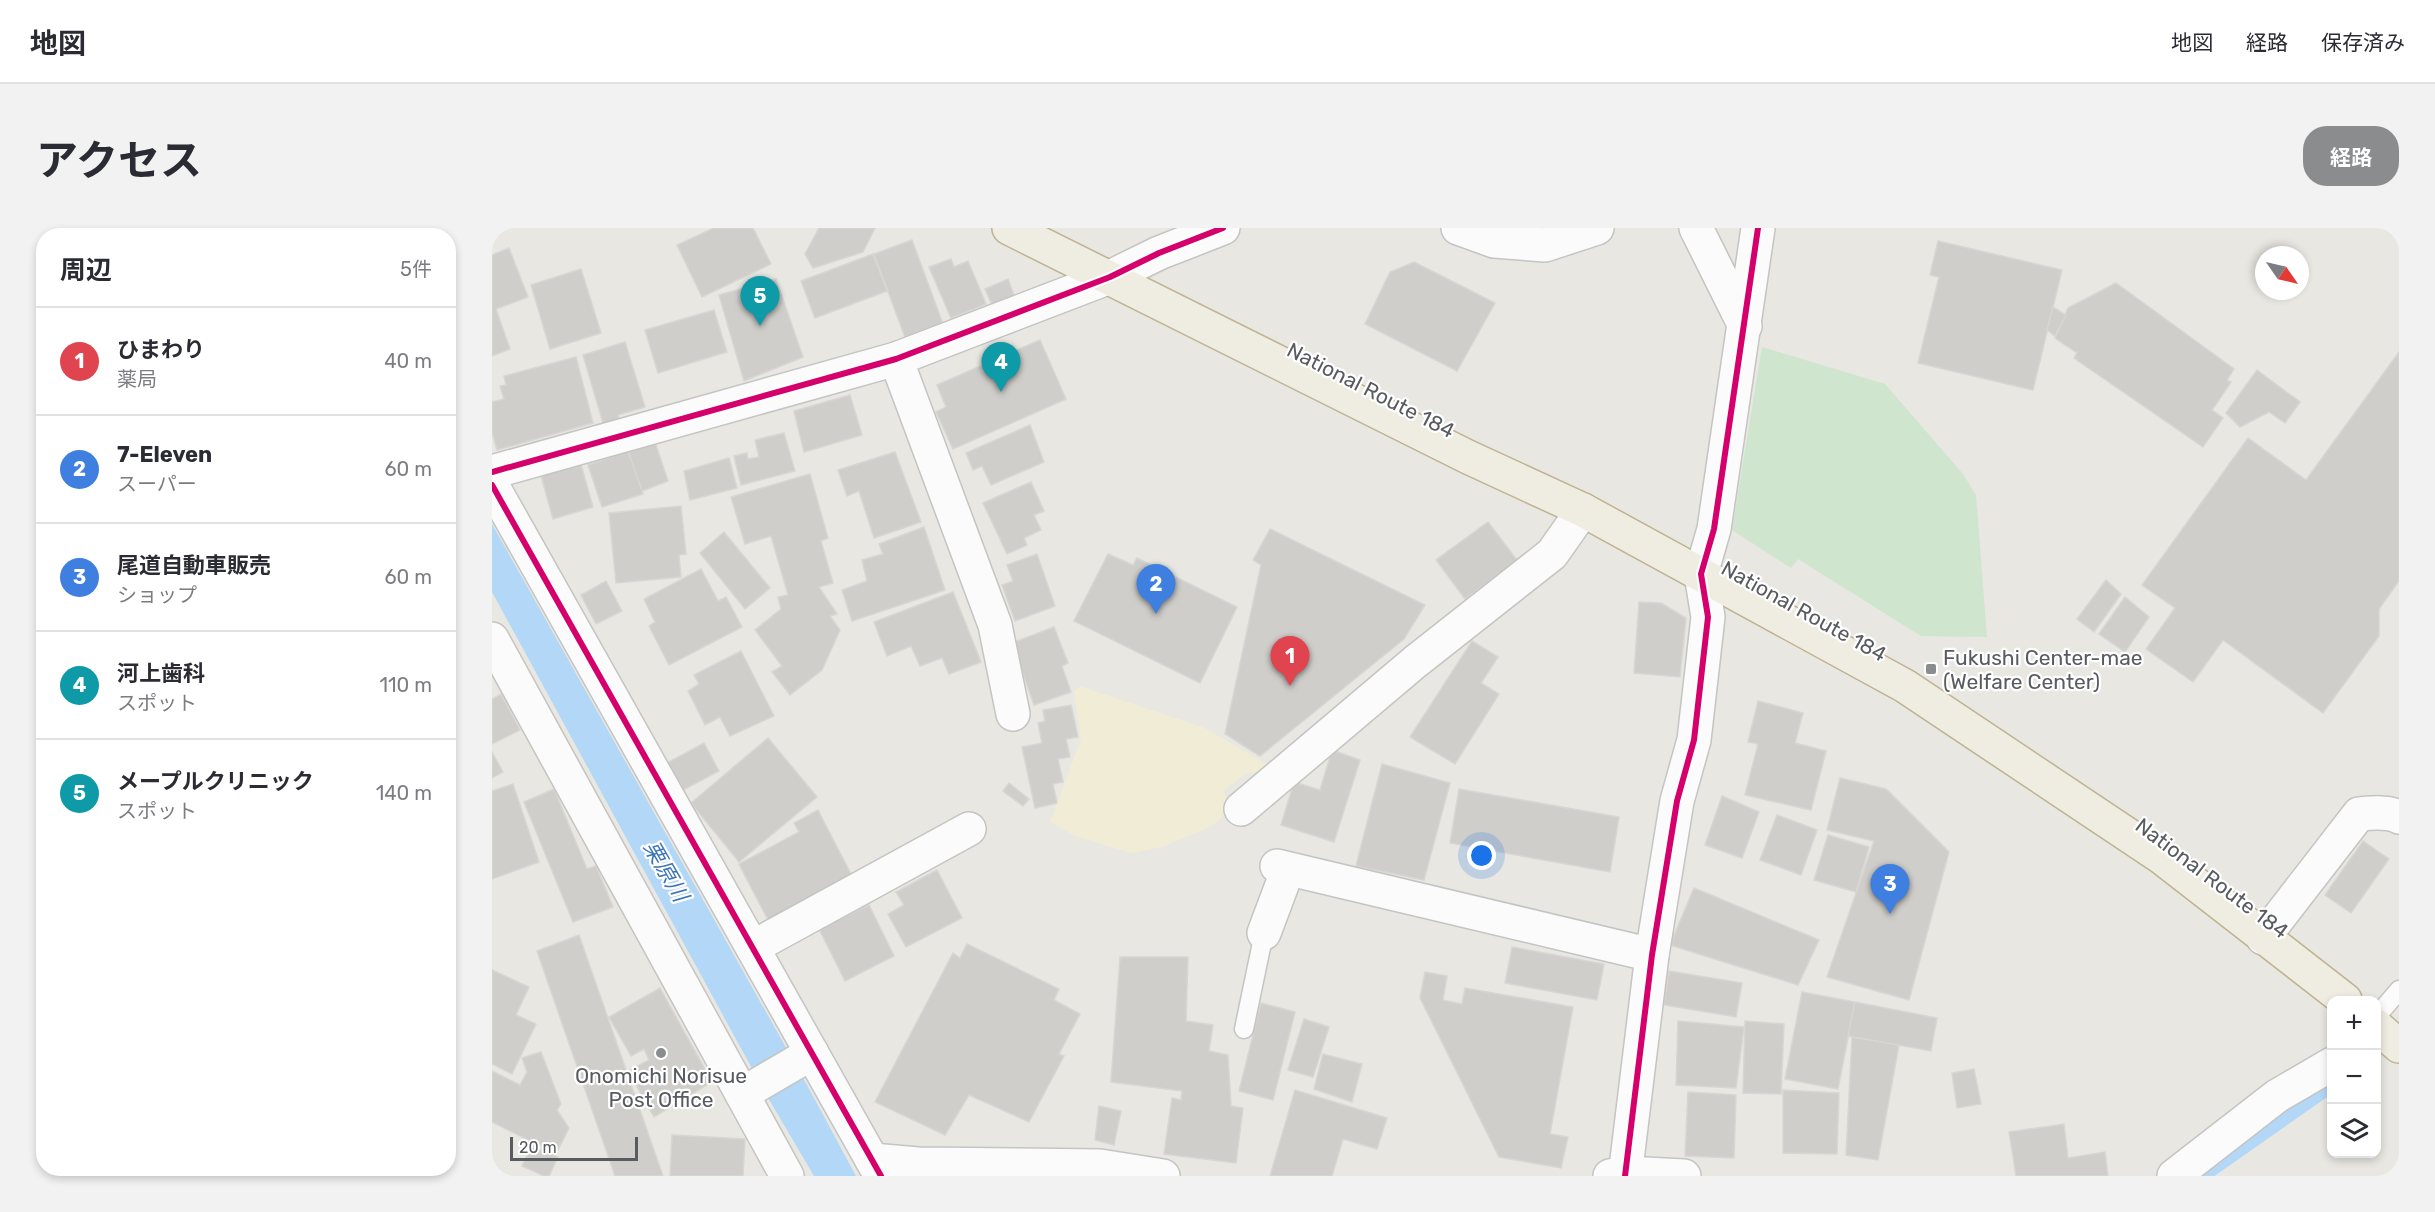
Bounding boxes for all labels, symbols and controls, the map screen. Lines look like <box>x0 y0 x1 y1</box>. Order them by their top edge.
text: 地図 <box>30 27 86 60</box>
text: 地図 <box>2171 30 2213 55</box>
text: 経路 <box>2246 30 2288 55</box>
text: 保存済み <box>2321 30 2405 55</box>
button: 経路 <box>2303 126 2399 186</box>
text: アクセス <box>36 136 202 186</box>
north arrow <box>2255 246 2309 300</box>
text: 周辺 <box>60 255 112 286</box>
text: 5件 <box>400 257 432 281</box>
pin: 5 <box>740 276 780 326</box>
text: ひまわり <box>117 336 205 363</box>
street label: National Route 184 <box>1283 337 1459 443</box>
pin: 4 <box>982 342 1020 392</box>
text: 1 <box>75 349 84 373</box>
text: 40 m <box>384 349 432 373</box>
text: 薬局 <box>117 367 157 391</box>
text: 7-Eleven <box>117 441 212 468</box>
text: 2 <box>73 457 86 481</box>
text: 60 m <box>385 457 432 481</box>
text: スーパー <box>117 472 197 496</box>
text: 尾道自動車販売 <box>117 552 271 579</box>
street label: National Route 184 <box>1717 555 1891 667</box>
pin: 2 <box>1136 564 1176 614</box>
text: 3 <box>73 565 86 589</box>
text: 60 m <box>385 565 432 589</box>
text: ショップ <box>117 583 197 607</box>
pin: 1 <box>1270 636 1310 686</box>
place label: Fukushi Center-mae (Welfare Center) <box>1943 645 2143 694</box>
text: 河上歯科 <box>117 660 205 687</box>
marker: Fukushi Center-mae (Welfare Center) <box>1924 662 1938 676</box>
text: 4 <box>73 673 86 697</box>
text: 110 m <box>380 673 432 697</box>
text: スポット <box>117 691 197 715</box>
text: メープルクリニック <box>117 768 314 795</box>
text: 5 <box>73 781 86 805</box>
text: 140 m <box>376 781 432 805</box>
text: スポット <box>117 799 197 823</box>
street label: National Route 184 <box>2131 812 2293 944</box>
water label: 栗原川 <box>638 836 695 908</box>
your location <box>1467 841 1496 870</box>
pin: 3 <box>1870 864 1910 914</box>
map controls <box>2327 996 2381 1158</box>
button: + <box>2327 996 2381 1050</box>
marker: Onomichi Norisue Post Office <box>654 1046 668 1060</box>
button: − <box>2327 1050 2381 1104</box>
place label: Onomichi Norisue Post Office <box>575 1063 747 1112</box>
button: layers <box>2327 1104 2381 1158</box>
scale bar <box>510 1134 638 1162</box>
text: 20 m <box>519 1138 557 1157</box>

